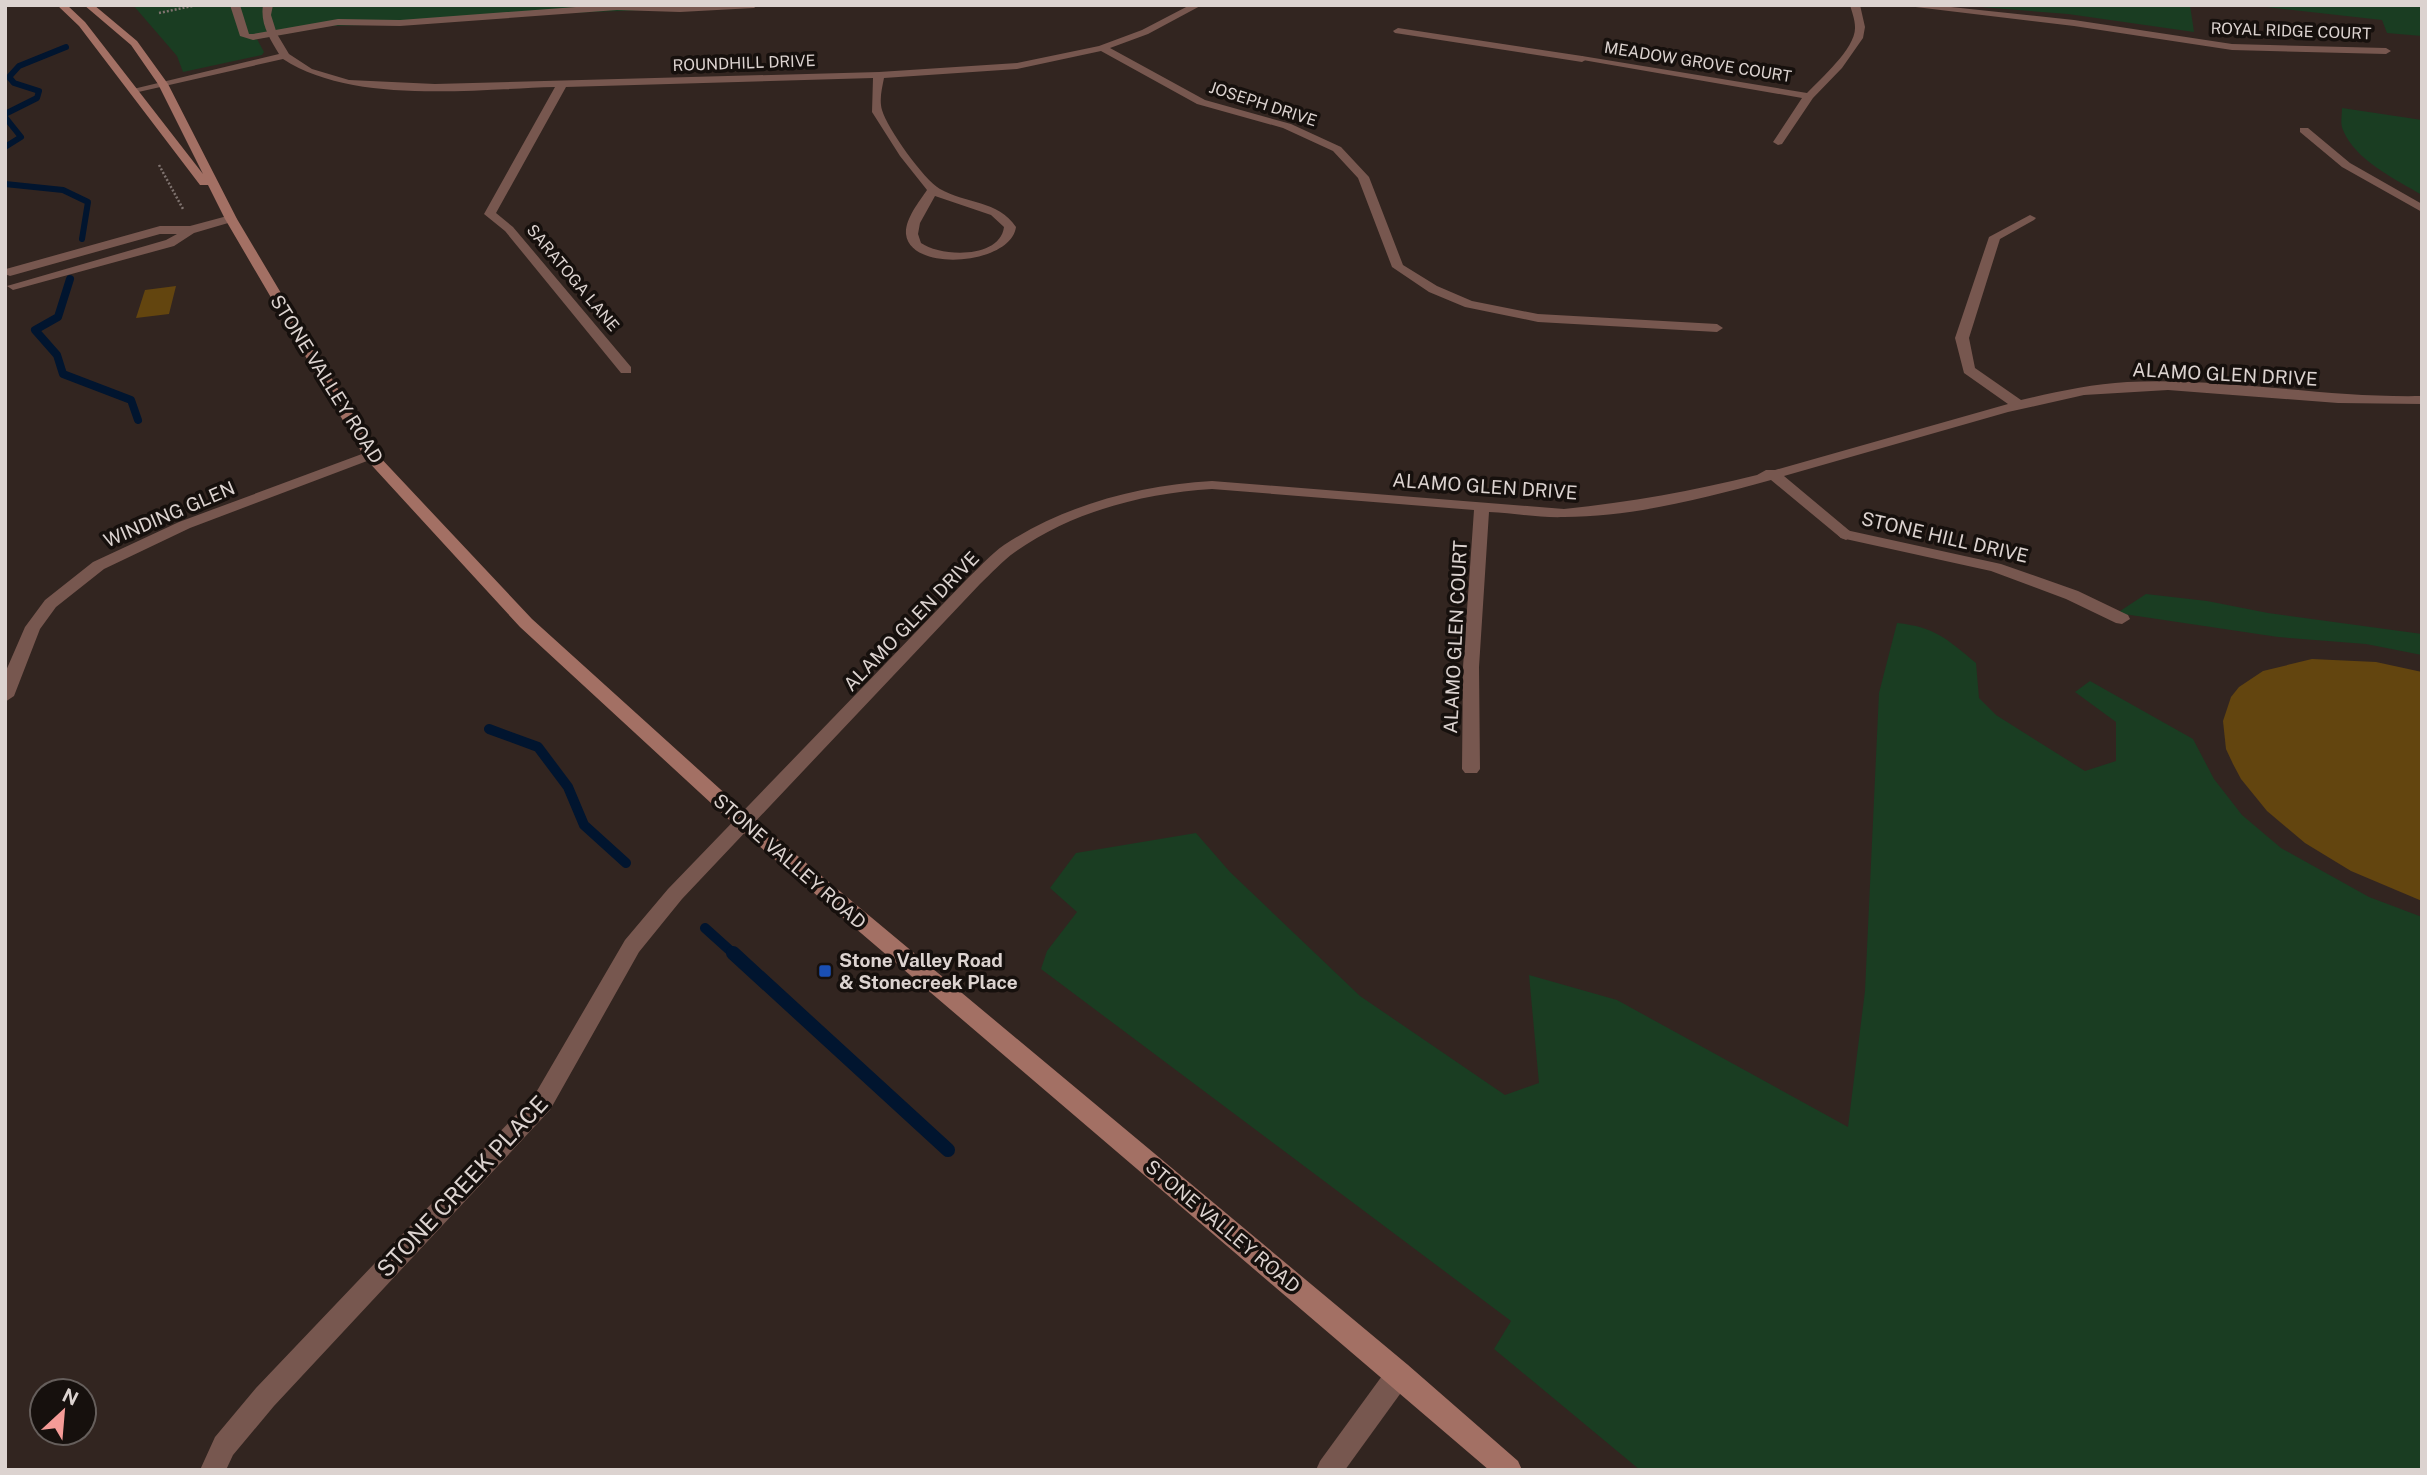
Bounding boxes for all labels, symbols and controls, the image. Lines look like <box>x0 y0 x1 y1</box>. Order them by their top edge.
street label: ROYAL RIDGE COURT <box>2210 19 2372 43</box>
street label: MEADOW GROVE COURT <box>1603 38 1794 86</box>
street label: ROUNDHILL DRIVE <box>672 51 816 75</box>
street label: JOSEPH DRIVE <box>1207 78 1319 130</box>
street label: SARATOGA LANE <box>523 221 623 335</box>
street label: STONE VALLEY ROAD <box>266 291 388 467</box>
street label: ALAMO GLEN DRIVE <box>2132 358 2318 390</box>
street label: ALAMO GLEN DRIVE <box>1392 469 1578 503</box>
street label: WINDING GLEN <box>100 476 238 552</box>
street label: STONE HILL DRIVE <box>1859 507 2031 567</box>
street label: ALAMO GLEN COURT <box>1439 540 1471 734</box>
street label: ALAMO GLEN DRIVE <box>839 547 983 695</box>
street label: STONE VALLEY ROAD <box>709 789 871 933</box>
place label: Stone Valley Road & Stonecreek Place <box>839 949 1018 993</box>
marker: Stone Valley Road & Stonecreek Place <box>817 963 833 979</box>
street label: STONE CREEK PLACE <box>371 1090 553 1282</box>
street label: STONE VALLEY ROAD <box>1141 1155 1305 1297</box>
north arrow <box>28 1377 98 1447</box>
text: N <box>59 1384 82 1410</box>

